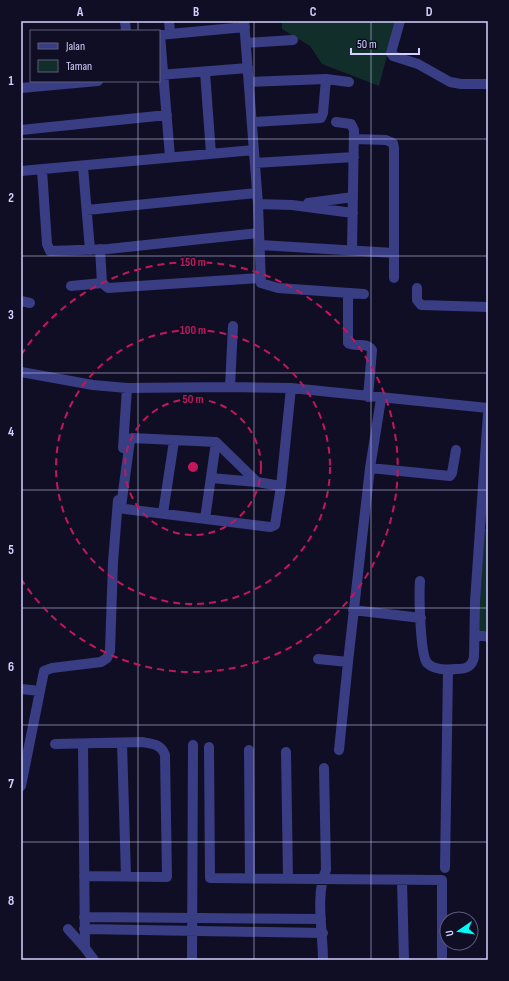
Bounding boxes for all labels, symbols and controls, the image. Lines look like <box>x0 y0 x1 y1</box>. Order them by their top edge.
text: A <box>76 4 84 20</box>
text: B <box>193 4 199 20</box>
text: C <box>310 4 317 20</box>
text: D <box>426 4 433 20</box>
legend <box>30 30 160 82</box>
scale bar <box>351 30 419 56</box>
text: 50 m <box>357 37 377 52</box>
text: Jalan <box>65 39 85 54</box>
text: Taman <box>66 59 92 74</box>
text: 1 <box>8 73 14 89</box>
text: 2 <box>8 190 14 206</box>
text: 150 m <box>180 255 206 270</box>
text: 3 <box>8 307 14 323</box>
text: 100 m <box>180 323 206 338</box>
text: 50 m <box>183 392 203 407</box>
text: 4 <box>8 424 14 440</box>
centre of rings <box>186 460 200 474</box>
text: 5 <box>8 542 14 558</box>
text: 6 <box>8 659 14 675</box>
text: 7 <box>8 776 14 792</box>
text: 8 <box>8 893 14 909</box>
north arrow <box>439 911 479 951</box>
text: U <box>443 929 457 937</box>

